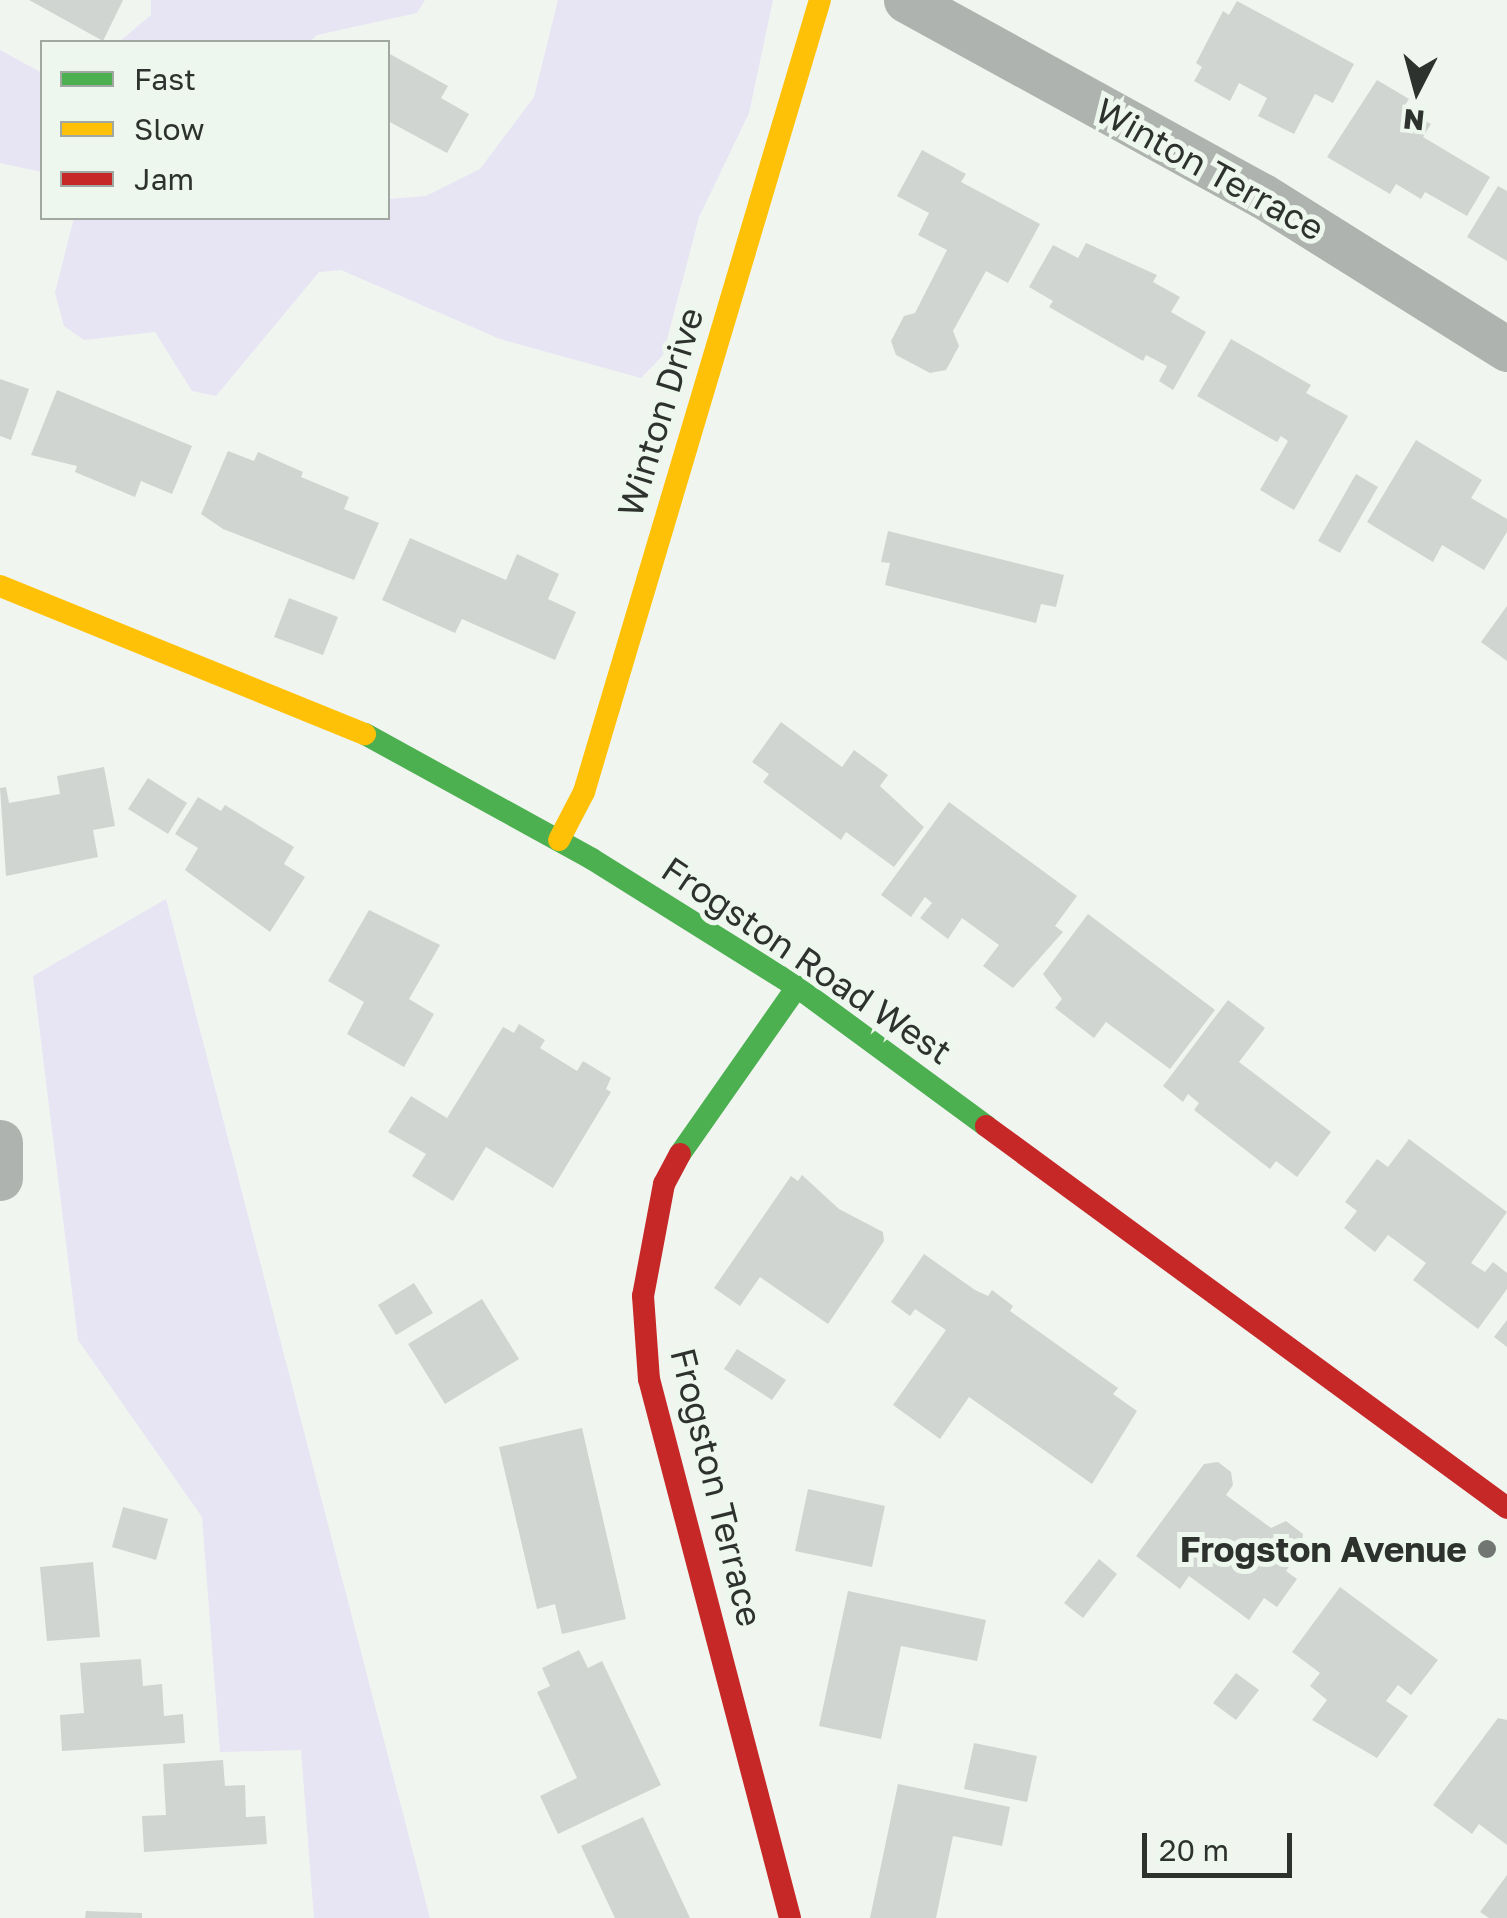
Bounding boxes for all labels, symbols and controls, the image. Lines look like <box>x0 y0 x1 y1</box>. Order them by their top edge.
legend <box>40 40 390 220</box>
north arrow <box>1367 40 1467 140</box>
text: Fast <box>134 61 196 97</box>
street label: Winton Terrace <box>1089 89 1331 249</box>
text: N <box>1402 103 1426 138</box>
text: Slow <box>134 111 205 147</box>
text: Jam <box>134 161 194 197</box>
street label: Winton Drive <box>608 303 712 521</box>
street label: Frogston Road West <box>654 848 960 1072</box>
street label: Frogston Terrace <box>662 1343 772 1631</box>
place label: Frogston Avenue <box>1180 1528 1467 1570</box>
marker: Frogston Avenue <box>1476 1538 1498 1560</box>
scale bar <box>1147 1813 1297 1875</box>
text: 20 m <box>1159 1832 1229 1868</box>

